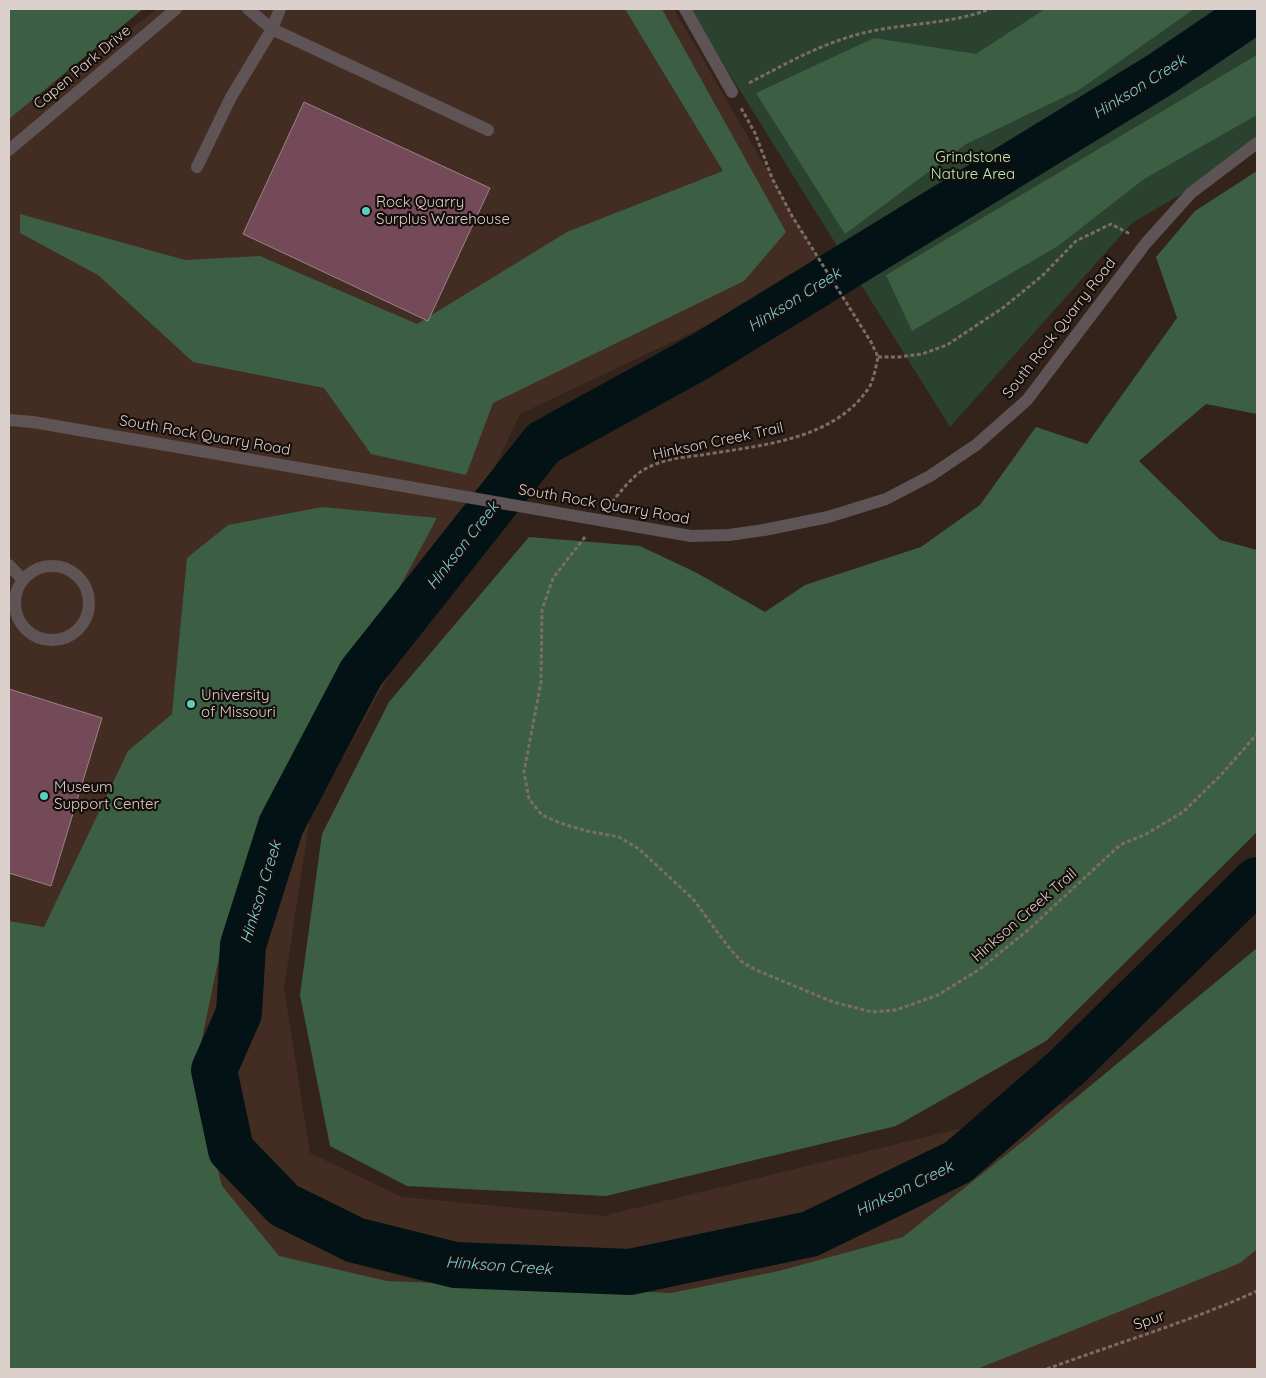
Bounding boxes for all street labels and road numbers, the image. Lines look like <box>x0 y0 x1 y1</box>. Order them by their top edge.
street label: Capen Park Drive <box>29 20 134 113</box>
street label: South Rock Quarry Road <box>998 254 1119 402</box>
street label: South Rock Quarry Road <box>118 410 292 459</box>
street label: Hinkson Creek Trail <box>651 417 785 464</box>
street label: South Rock Quarry Road <box>517 479 691 528</box>
street label: Hinkson Creek Trail <box>967 864 1080 966</box>
street label: Spur <box>1131 1305 1167 1334</box>

